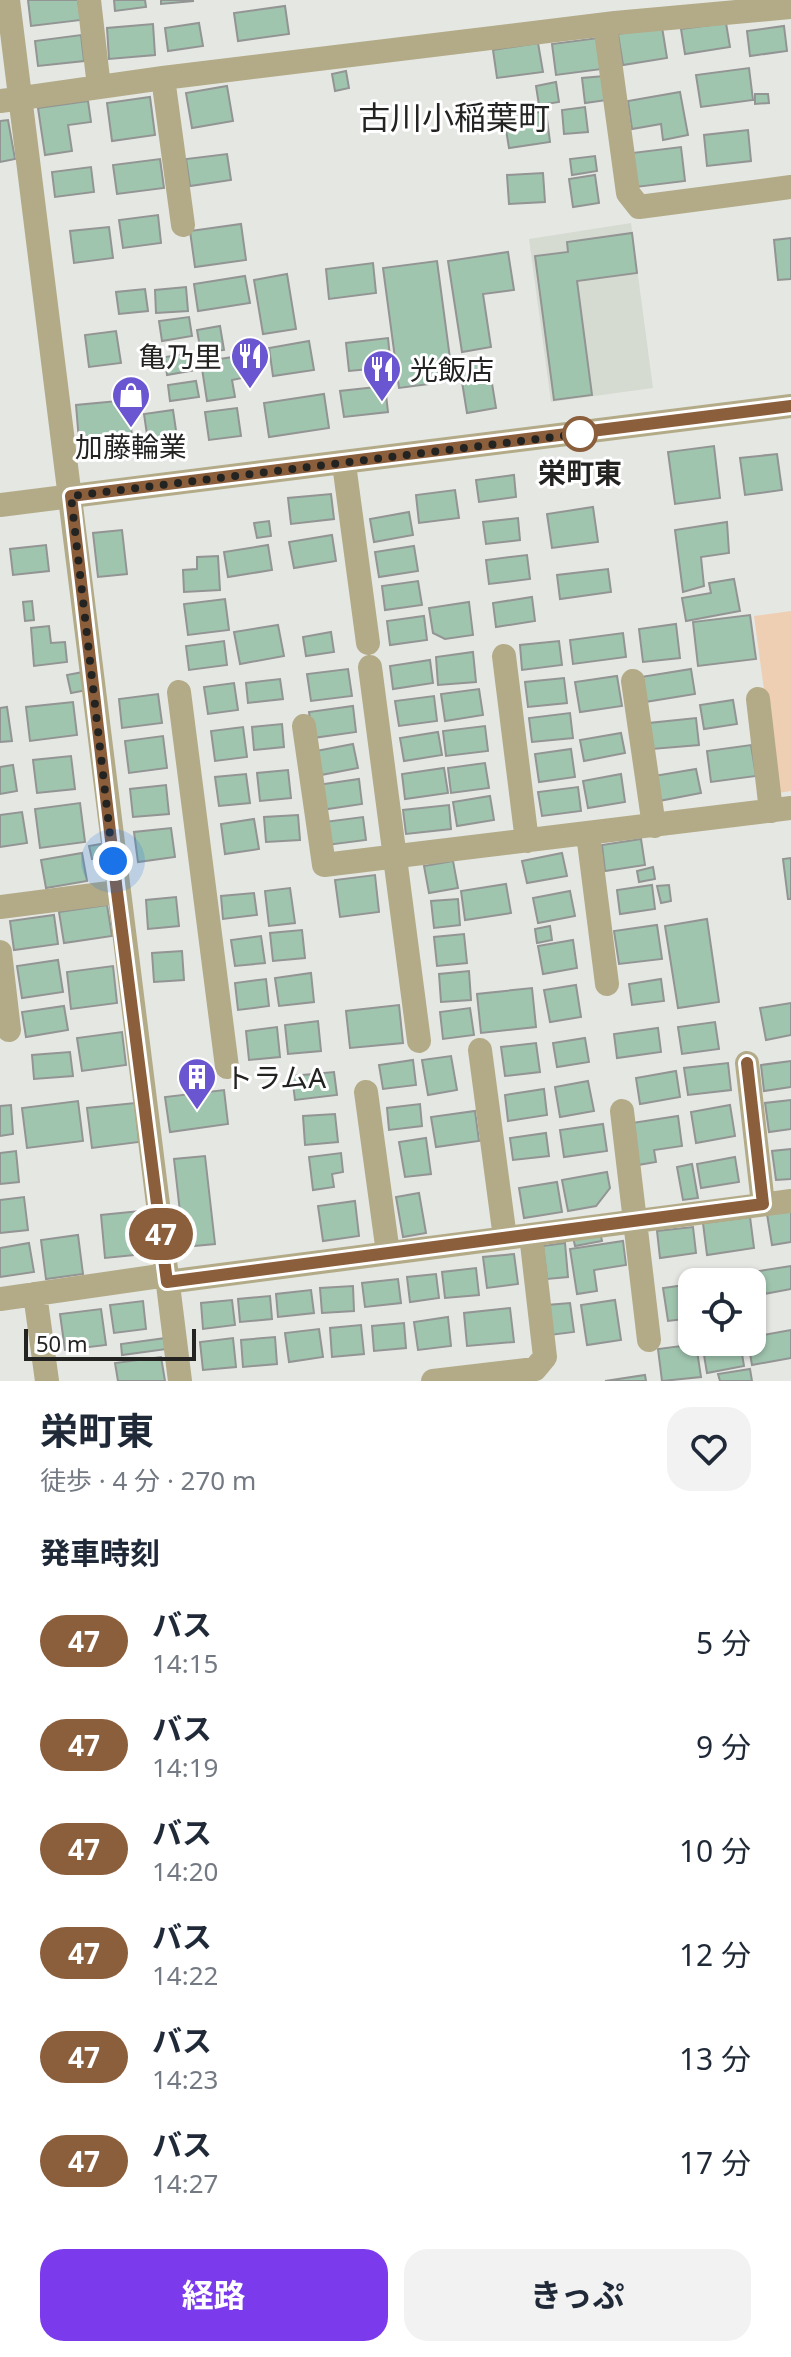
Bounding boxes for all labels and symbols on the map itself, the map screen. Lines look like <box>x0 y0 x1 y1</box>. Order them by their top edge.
district label: 古川小稲葉町 <box>358 95 550 138</box>
restaurant icon: 亀乃里 <box>229 335 271 390</box>
place label: 亀乃里 <box>138 337 222 375</box>
restaurant icon: 光飯店 <box>361 348 403 403</box>
place label: 光飯店 <box>410 350 494 388</box>
shop icon: 加藤輪業 <box>110 374 152 429</box>
marker: 栄町東 <box>563 417 597 451</box>
place label: 加藤輪業 <box>75 427 187 465</box>
place label: 栄町東 <box>538 453 622 491</box>
your location <box>93 841 133 881</box>
building icon: トラムA <box>176 1056 218 1111</box>
place label: トラムA <box>225 1058 326 1096</box>
line badge: 47 <box>125 1208 197 1260</box>
scale bar <box>24 1325 196 1361</box>

